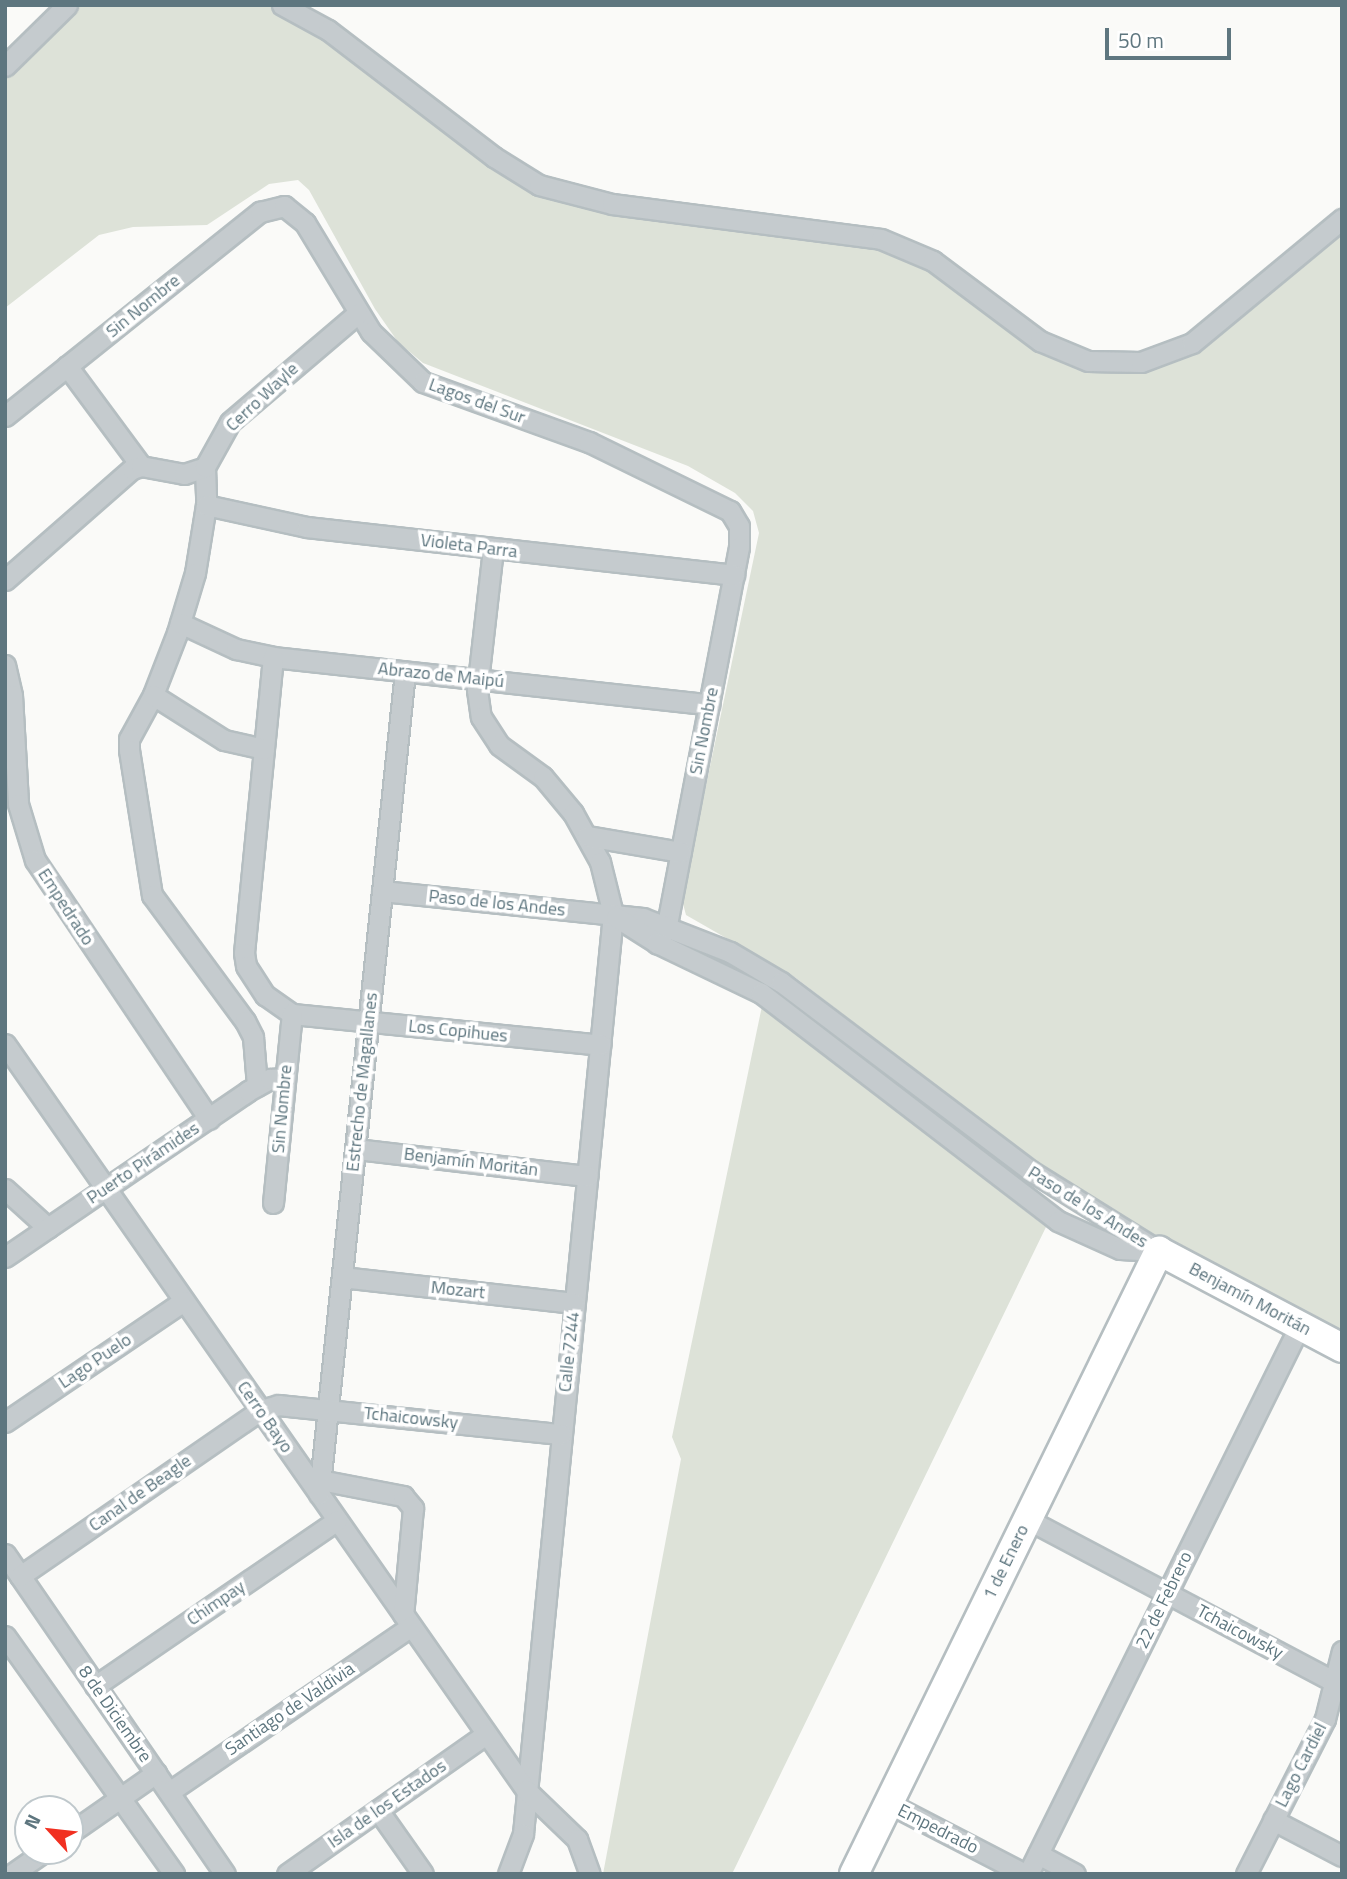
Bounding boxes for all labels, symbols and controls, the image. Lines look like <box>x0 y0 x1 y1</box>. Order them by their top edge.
scale bar <box>1109 14 1235 58</box>
text: 50 m <box>1118 24 1164 56</box>
street label: Sin Nombre <box>102 270 184 342</box>
street label: Cerro Wayle <box>221 358 303 436</box>
street label: Lagos del Sur <box>426 374 528 428</box>
street label: Violeta Parra <box>419 529 519 563</box>
street label: Abrazo de Maipú <box>377 658 505 692</box>
street label: Sin Nombre <box>685 685 723 777</box>
street label: Empedrado <box>33 864 99 950</box>
street label: Paso de los Andes <box>428 885 566 921</box>
street label: Estrecho de Magallanes <box>342 991 382 1173</box>
street label: Los Copihues <box>407 1015 509 1047</box>
street label: Sin Nombre <box>267 1064 297 1154</box>
street label: Puerto Pirámides <box>83 1117 203 1209</box>
street label: Benjamín Moritán <box>403 1143 539 1181</box>
street label: Paso de los Andes <box>1024 1161 1152 1253</box>
street label: Benjamín Moritán <box>1185 1258 1315 1340</box>
street label: Mozart <box>430 1276 486 1304</box>
street label: Calle 7244 <box>554 1311 584 1393</box>
street label: Lago Puelo <box>54 1329 136 1393</box>
street label: Cerro Bayo <box>232 1377 298 1457</box>
street label: Tchaicowsky <box>363 1402 459 1434</box>
street label: Canal de Beagle <box>85 1450 195 1536</box>
street label: 1 de Enero <box>979 1521 1033 1603</box>
street label: 22 de Febrero <box>1131 1548 1197 1652</box>
street label: Chimpay <box>183 1576 249 1630</box>
street label: Tchaicowsky <box>1193 1600 1287 1664</box>
street label: Santiago de Valdivia <box>221 1658 359 1760</box>
street label: 8 de Diciembre <box>74 1662 156 1766</box>
street label: Lago Cardiel <box>1271 1719 1331 1811</box>
street label: Isla de los Estados <box>324 1755 450 1853</box>
north arrow <box>14 1795 84 1865</box>
street label: Empedrado <box>894 1800 982 1858</box>
text: N <box>16 1809 48 1834</box>

